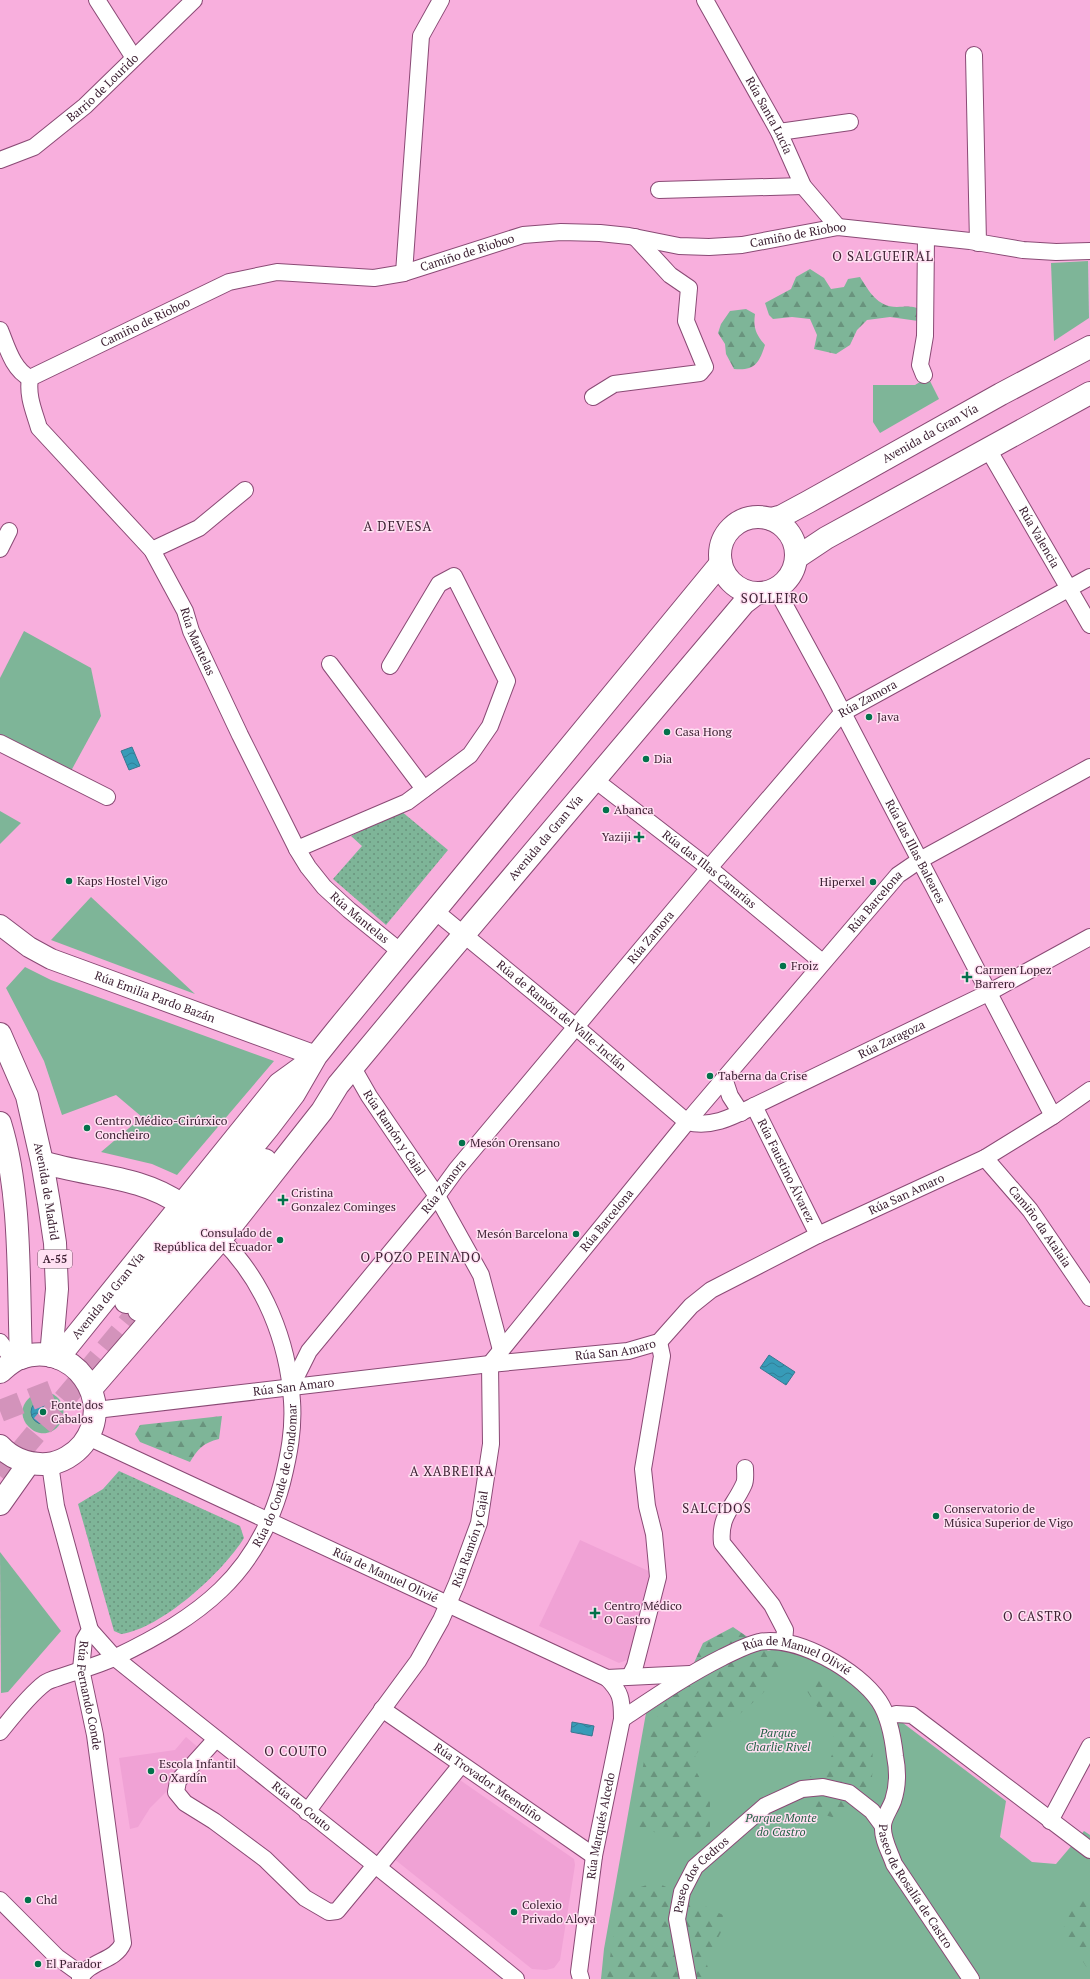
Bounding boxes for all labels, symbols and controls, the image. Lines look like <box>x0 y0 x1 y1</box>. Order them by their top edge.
street label: Barrio de Lourido <box>63 50 142 125</box>
street label: Rúa Santa Lucía <box>743 74 796 156</box>
street label: Camiño de Rioboo <box>749 219 848 250</box>
street label: Camiño de Rioboo <box>418 230 516 274</box>
district label: O SALGUEIRAL <box>832 247 934 265</box>
street label: Camiño de Rioboo <box>98 294 193 350</box>
street label: Avenida da Gran Vía <box>879 400 981 466</box>
street label: Rúa Valencia <box>1016 504 1063 570</box>
district label: A DEVESA <box>364 517 432 535</box>
district label: SOLLEIRO <box>741 589 809 607</box>
street label: Rúa Mantelas <box>177 606 219 678</box>
street label: Rúa Zamora <box>836 676 899 721</box>
place label: Java <box>877 709 899 724</box>
marker: Java <box>864 712 874 722</box>
place label: Casa Hong <box>675 724 732 739</box>
marker: Casa Hong <box>662 727 672 737</box>
place label: Dia <box>654 751 672 766</box>
marker: Dia <box>641 754 651 764</box>
street label: Avenida da Gran Vía <box>505 792 586 883</box>
street label: Rúa das Illas Baleares <box>882 797 949 906</box>
place label: Abanca <box>614 802 654 817</box>
marker: Abanca <box>601 805 611 815</box>
street label: Rúa das Illas Canarias <box>659 827 760 911</box>
place label: Yaziji <box>602 829 631 844</box>
marker: Yaziji <box>634 832 644 842</box>
street label: Rúa Barcelona <box>844 867 905 935</box>
place label: Kaps Hostel Vigo <box>77 873 168 888</box>
place label: Hiperxel <box>819 874 865 889</box>
marker: Kaps Hostel Vigo <box>64 876 74 886</box>
marker: Hiperxel <box>868 877 878 887</box>
street label: Rúa Mantelas <box>327 888 392 946</box>
street label: Rúa Zamora <box>624 907 677 967</box>
street label: Rúa de Ramón del Valle-Inclán <box>494 957 630 1074</box>
place label: Froiz <box>791 958 818 973</box>
marker: Froiz <box>778 961 788 971</box>
place label: Carmen Lopez Barrero <box>975 962 1052 991</box>
street label: Rúa Emilia Pardo Bazán <box>93 968 217 1025</box>
marker: Carmen Lopez Barrero <box>962 972 972 982</box>
street label: Rúa Zaragoza <box>856 1017 927 1062</box>
place label: Taberna da Crise <box>718 1068 807 1083</box>
marker: Taberna da Crise <box>705 1071 715 1081</box>
street label: Rúa Ramón y Cajal <box>360 1087 429 1179</box>
place label: Centro Médico-Cirúrxico Concheiro <box>95 1113 228 1142</box>
street label: Rúa Faustino Álvarez <box>755 1116 818 1224</box>
marker: Centro Médico-Cirúrxico Concheiro <box>82 1123 92 1133</box>
place label: Mesón Orensano <box>470 1135 560 1150</box>
marker: Mesón Orensano <box>457 1138 467 1148</box>
street label: Avenida de Madrid <box>31 1141 63 1242</box>
street label: Rúa Zamora <box>418 1156 469 1216</box>
street label: Rúa San Amaro <box>866 1170 947 1218</box>
street label: Camiño da Atalaia <box>1005 1182 1075 1270</box>
place label: Cristina Gonzalez Cominges <box>291 1185 396 1214</box>
street label: Rúa Barcelona <box>576 1186 636 1255</box>
marker: Cristina Gonzalez Cominges <box>278 1195 288 1205</box>
place label: Consulado de República del Ecuador <box>154 1225 272 1254</box>
place label: Mesón Barcelona <box>477 1226 568 1241</box>
marker: Mesón Barcelona <box>571 1229 581 1239</box>
marker: Consulado de República del Ecuador <box>275 1235 285 1245</box>
district label: O POZO PEINADO <box>360 1248 482 1266</box>
street label: Avenida da Gran Vía <box>68 1249 147 1342</box>
road number: A-55 <box>38 1250 72 1268</box>
street label: Rúa San Amaro <box>574 1335 658 1363</box>
street label: Rúa San Amaro <box>252 1374 335 1399</box>
place label: Fonte dos Cabalos <box>51 1397 103 1426</box>
street label: Rúa do Conde de Gondomar <box>249 1403 300 1550</box>
marker: Fonte dos Cabalos <box>38 1407 48 1417</box>
district label: A XABREIRA <box>410 1462 494 1480</box>
street label: Rúa Ramón y Cajal <box>448 1489 491 1589</box>
district label: SALCIDOS <box>682 1499 752 1517</box>
place label: Conservatorio de Música Superior de Vigo <box>944 1501 1074 1530</box>
marker: Conservatorio de Música Superior de Vigo <box>931 1511 941 1521</box>
street label: Rúa de Manuel Olivié <box>331 1544 441 1606</box>
place label: Centro Médico O Castro <box>604 1598 682 1627</box>
marker: Centro Médico O Castro <box>589 1607 601 1619</box>
district label: O CASTRO <box>1003 1607 1073 1625</box>
street label: Rúa de Manuel Olivié <box>740 1633 854 1678</box>
street label: Rúa Fernando Conde <box>74 1640 105 1751</box>
park label: Parque Charlie Rivel <box>745 1725 811 1754</box>
street label: Rúa Trovador Meendiño <box>431 1739 546 1825</box>
district label: O COUTO <box>264 1742 328 1760</box>
place label: Escola Infantil O Xardín <box>159 1756 236 1785</box>
marker: Escola Infantil O Xardín <box>146 1766 156 1776</box>
street label: Rúa Marqués Alcedo <box>583 1771 618 1880</box>
street label: Rúa do Couto <box>269 1778 335 1834</box>
park label: Parque Monte do Castro <box>744 1810 817 1839</box>
street label: Paseo de Rosalía de Castro <box>876 1824 956 1951</box>
street label: Paseo dos Cedros <box>670 1833 732 1914</box>
place label: Chd <box>36 1892 58 1907</box>
marker: Chd <box>23 1895 33 1905</box>
place label: Colexio Privado Aloya <box>522 1897 596 1926</box>
marker: Colexio Privado Aloya <box>509 1907 519 1917</box>
place label: El Parador <box>46 1956 102 1971</box>
marker: El Parador <box>33 1959 43 1969</box>

